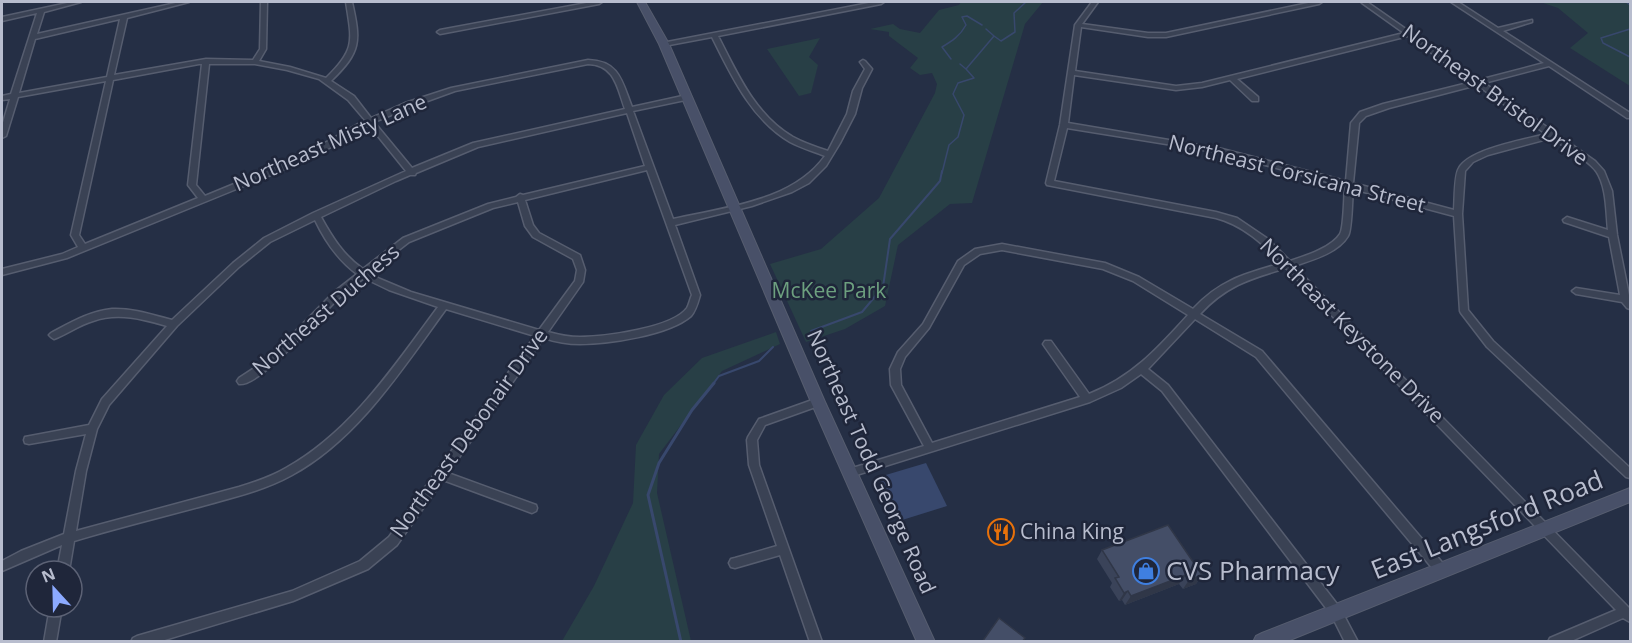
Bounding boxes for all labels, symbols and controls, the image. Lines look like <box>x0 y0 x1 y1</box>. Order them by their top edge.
street label: Northeast Bristol Drive <box>1397 17 1594 171</box>
street label: Northeast Misty Lane <box>229 87 431 197</box>
street label: Northeast Corsicana Street <box>1166 128 1429 219</box>
street label: Northeast Keystone Drive <box>1254 232 1451 429</box>
street label: Northeast Duchess <box>246 237 405 381</box>
park label: McKee Park <box>772 276 886 304</box>
street label: Northeast Debonair Drive <box>383 322 553 542</box>
street label: Northeast Todd George Road <box>801 325 943 598</box>
street label: East Langsford Road <box>1365 461 1608 587</box>
restaurant icon: China King <box>986 517 1016 547</box>
place label: China King <box>1020 517 1124 545</box>
place label: CVS Pharmacy <box>1166 552 1341 588</box>
shop icon: CVS Pharmacy <box>1131 556 1161 586</box>
north arrow <box>24 559 84 619</box>
text: N <box>38 562 59 588</box>

